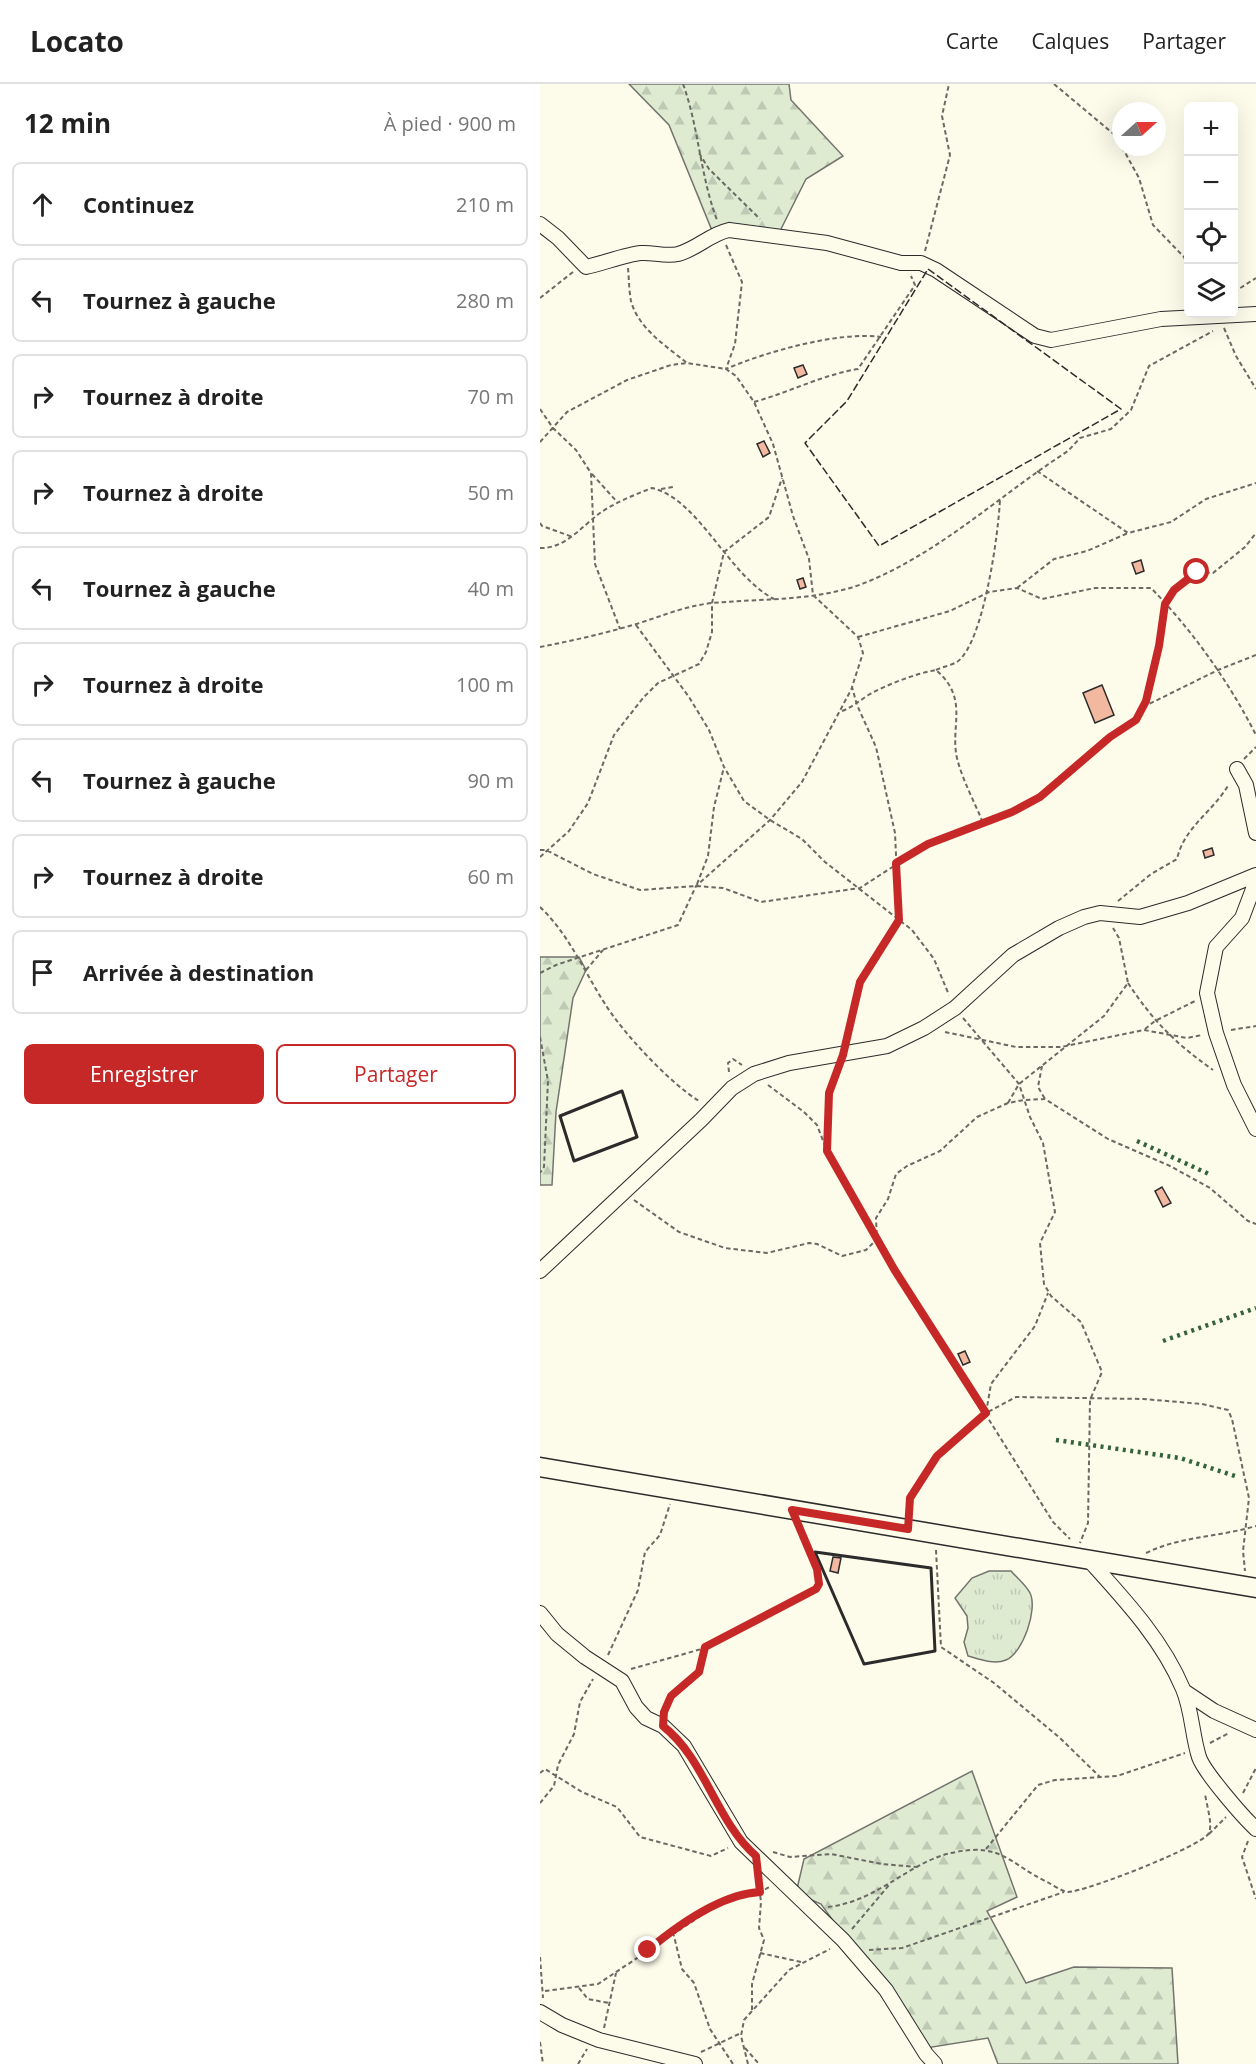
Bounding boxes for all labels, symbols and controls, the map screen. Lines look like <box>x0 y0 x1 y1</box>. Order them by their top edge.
text: Locato <box>30 22 124 60</box>
text: Carte <box>946 27 998 55</box>
text: Calques <box>1031 27 1109 55</box>
text: Partager <box>1142 27 1226 55</box>
north arrow <box>1112 102 1166 156</box>
map controls <box>1184 102 1238 318</box>
button: + <box>1184 102 1238 156</box>
text: 12 min <box>24 105 111 141</box>
text: À pied · 900 m <box>384 110 516 137</box>
button: − <box>1184 156 1238 210</box>
icon: ahead <box>26 188 59 221</box>
text: Continuez <box>83 189 194 219</box>
text: 210 m <box>456 191 514 218</box>
button: locate <box>1184 210 1238 264</box>
button: layers <box>1184 264 1238 318</box>
icon: left <box>26 284 59 317</box>
text: Tournez à gauche <box>83 285 276 315</box>
text: 280 m <box>456 287 514 314</box>
icon: right <box>26 380 59 413</box>
text: Tournez à droite <box>83 381 264 411</box>
text: 70 m <box>467 383 514 410</box>
icon: right <box>26 476 59 509</box>
text: Tournez à droite <box>83 477 264 507</box>
text: 50 m <box>467 479 514 506</box>
route start <box>1183 558 1209 584</box>
icon: left <box>26 572 59 605</box>
text: Tournez à gauche <box>83 573 276 603</box>
text: 40 m <box>467 575 514 602</box>
icon: right <box>26 668 59 701</box>
text: Tournez à droite <box>83 669 264 699</box>
text: 100 m <box>456 671 514 698</box>
icon: left <box>26 764 59 797</box>
text: Tournez à gauche <box>83 765 276 795</box>
text: 90 m <box>467 767 514 794</box>
icon: right <box>26 860 59 893</box>
text: Tournez à droite <box>83 861 264 891</box>
text: 60 m <box>467 863 514 890</box>
icon: arrive <box>26 956 59 989</box>
text: Arrivée à destination <box>83 957 314 987</box>
button: Enregistrer <box>24 1044 264 1104</box>
button: Partager <box>276 1044 516 1104</box>
route end <box>634 1936 660 1962</box>

